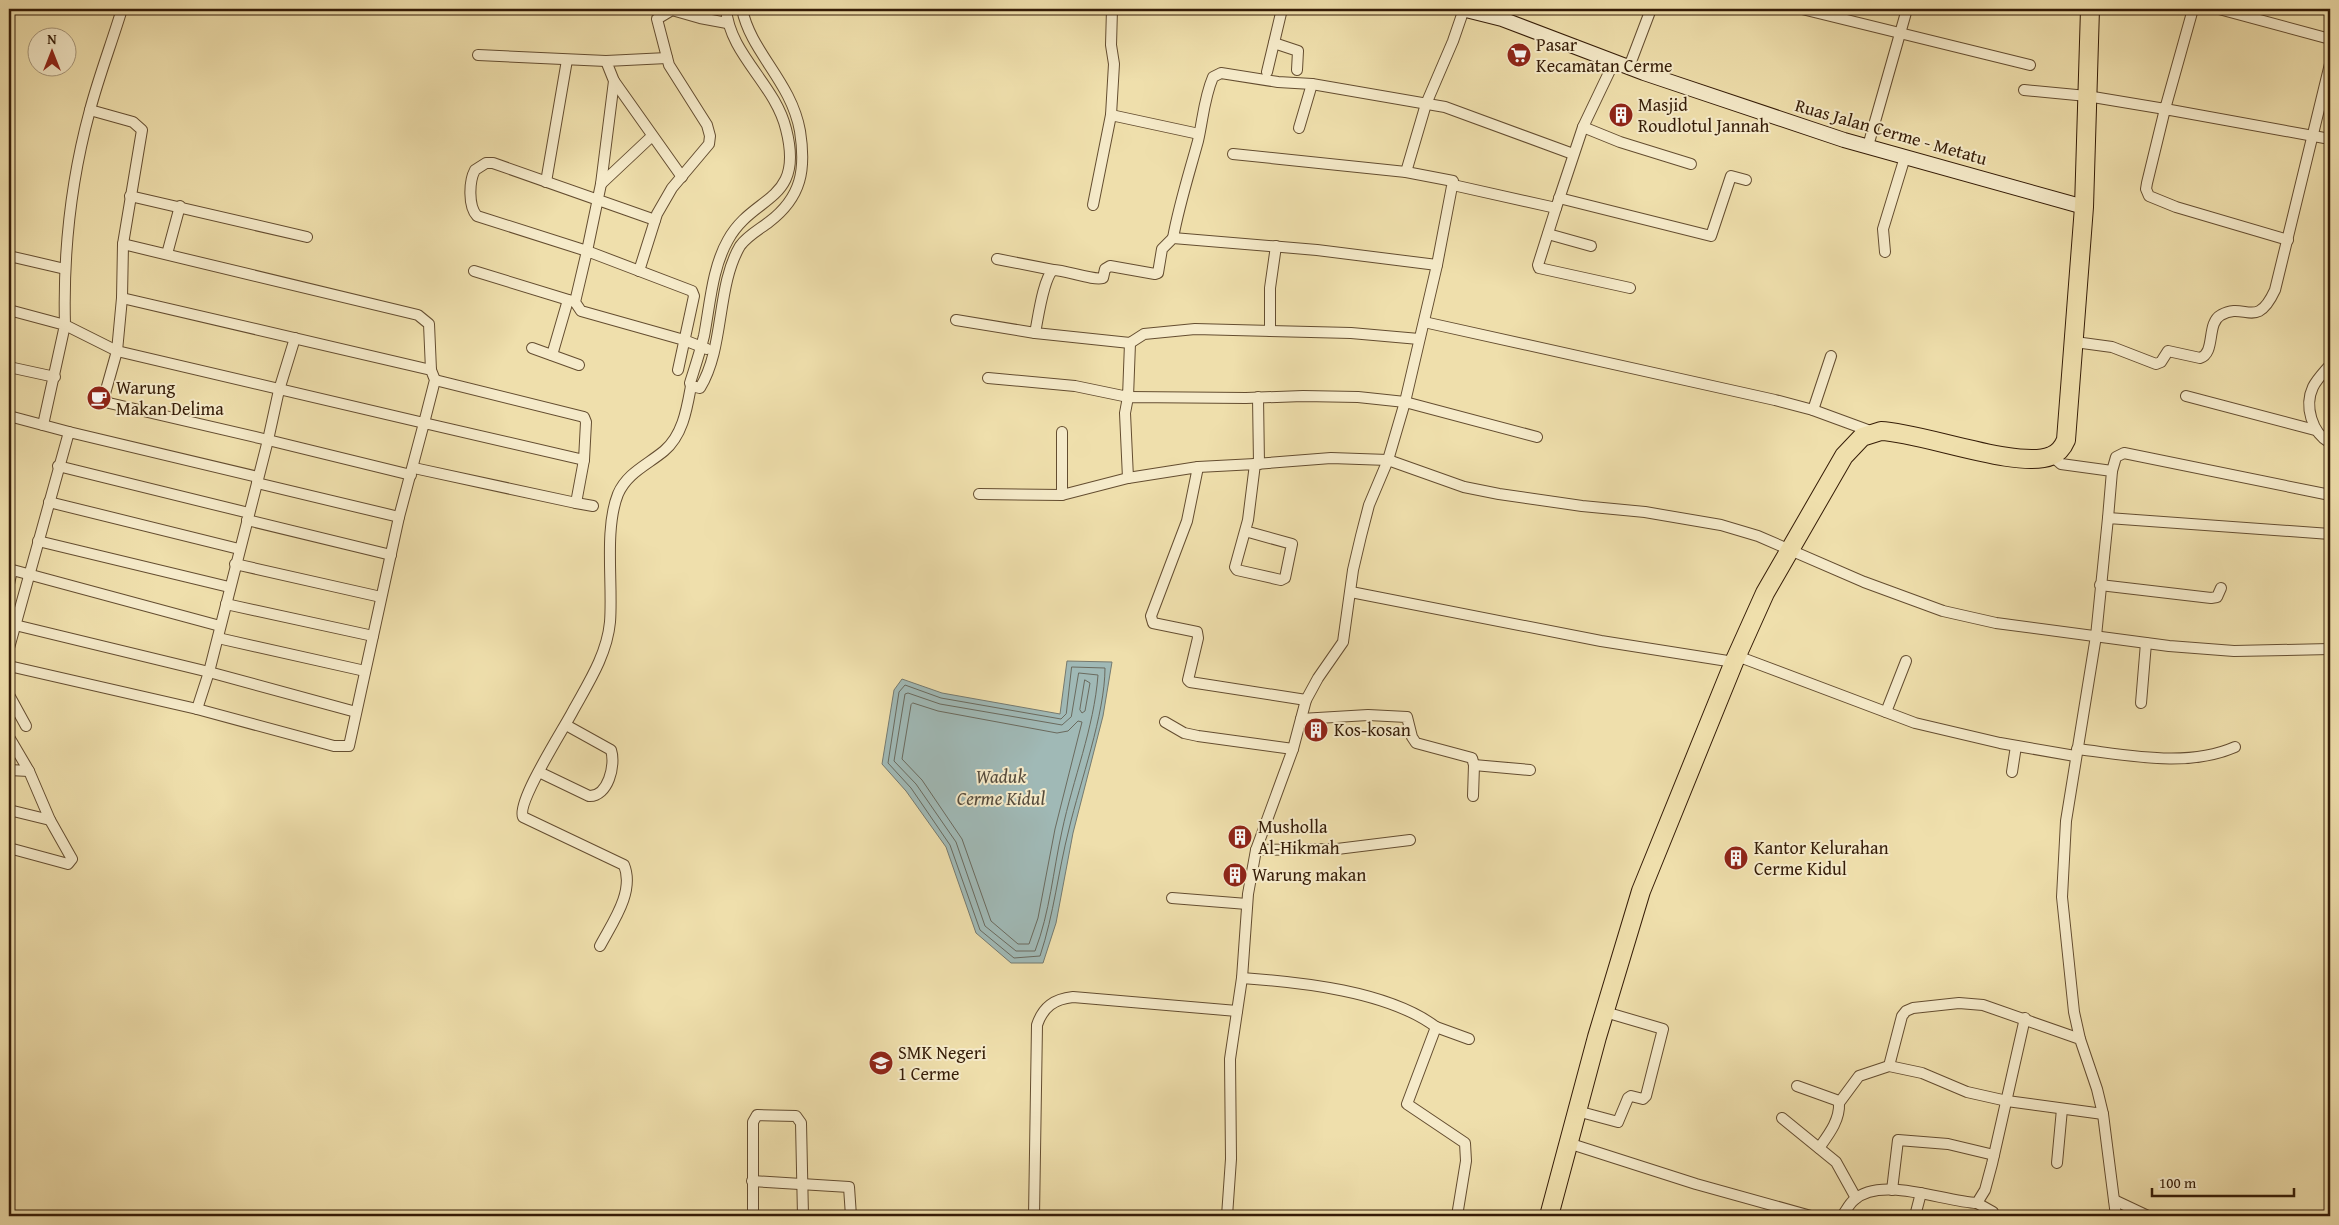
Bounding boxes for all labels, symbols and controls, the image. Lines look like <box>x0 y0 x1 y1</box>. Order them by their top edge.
north arrow <box>28 28 78 78</box>
text: N <box>47 29 57 49</box>
place label: Pasar Kecamatan Cerme <box>1536 31 1673 79</box>
supermarket icon: Pasar Kecamatan Cerme <box>1506 42 1532 68</box>
place label: Masjid Roudlotul Jannah <box>1638 91 1769 139</box>
street label: Ruas Jalan Cerme - Metatu <box>1792 91 1991 172</box>
building icon: Masjid Roudlotul Jannah <box>1608 102 1634 128</box>
place label: Warung Makan Delima <box>116 374 224 422</box>
cafe icon: Warung Makan Delima <box>86 385 112 411</box>
place label: Kos-kosan <box>1334 716 1411 743</box>
building icon: Kos-kosan <box>1303 717 1329 743</box>
water label: Waduk Cerme Kidul <box>957 762 1046 812</box>
place label: Musholla Al-Hikmah <box>1258 813 1340 861</box>
building icon: Musholla Al-Hikmah <box>1227 824 1253 850</box>
place label: Kantor Kelurahan Cerme Kidul <box>1754 834 1889 882</box>
building icon: Kantor Kelurahan Cerme Kidul <box>1723 845 1749 871</box>
place label: Warung makan <box>1252 861 1366 888</box>
building icon: Warung makan <box>1222 862 1248 888</box>
place label: SMK Negeri 1 Cerme <box>898 1039 986 1087</box>
school or university icon: SMK Negeri 1 Cerme <box>868 1050 894 1076</box>
scale bar <box>2152 1165 2294 1197</box>
text: 100 m <box>2159 1172 2197 1193</box>

